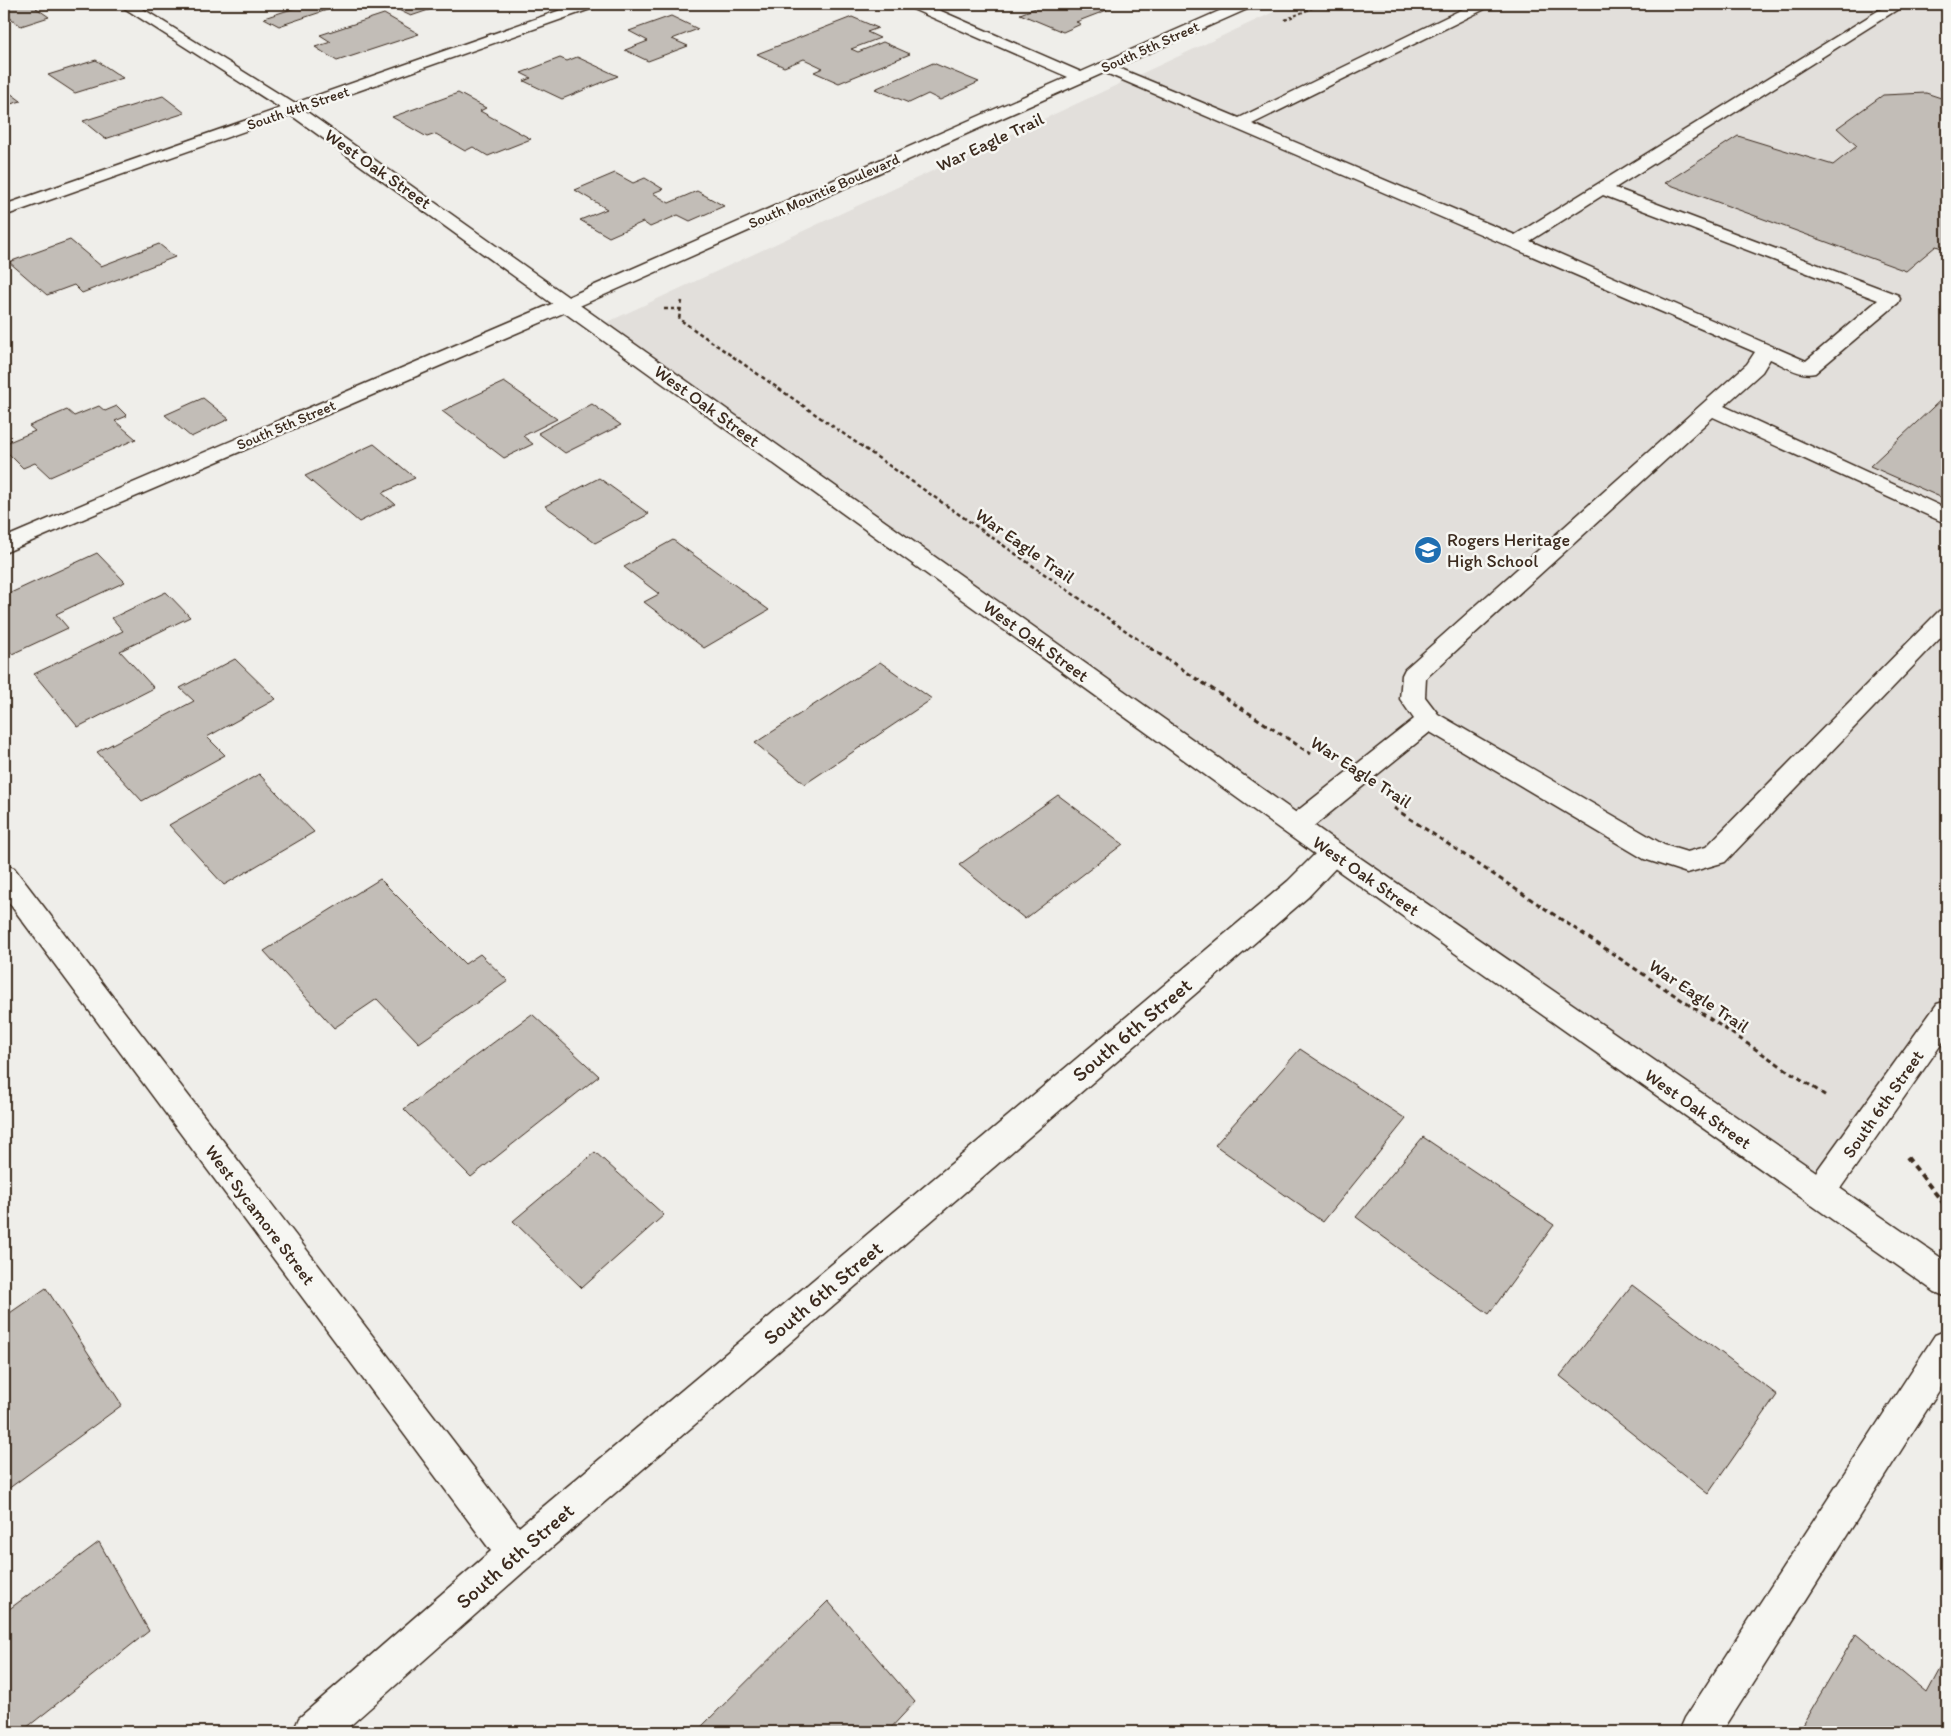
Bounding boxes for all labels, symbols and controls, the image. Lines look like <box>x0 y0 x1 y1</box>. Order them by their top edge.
street label: South 5th Street <box>1098 17 1202 77</box>
street label: South 4th Street <box>244 82 352 134</box>
street label: War Eagle Trail <box>933 107 1047 177</box>
street label: West Oak Street <box>320 124 436 214</box>
street label: South Mountie Boulevard <box>746 149 903 232</box>
street label: West Oak Street <box>650 360 764 452</box>
street label: South 5th Street <box>234 396 339 454</box>
street label: War Eagle Trail <box>971 504 1079 588</box>
place label: Rogers Heritage High School <box>1447 529 1570 572</box>
school or university icon: Rogers Heritage High School <box>1413 535 1443 565</box>
street label: West Oak Street <box>979 595 1093 687</box>
street label: War Eagle Trail <box>1306 731 1416 813</box>
street label: West Oak Street <box>1308 831 1424 921</box>
street label: War Eagle Trail <box>1645 954 1753 1038</box>
street label: South 6th Street <box>1067 972 1197 1087</box>
street label: South 6th Street <box>1838 1045 1929 1162</box>
street label: West Oak Street <box>1640 1064 1756 1154</box>
street label: West Sycamore Street <box>200 1141 320 1290</box>
street label: South 6th Street <box>758 1235 888 1350</box>
street label: South 6th Street <box>451 1497 579 1614</box>

